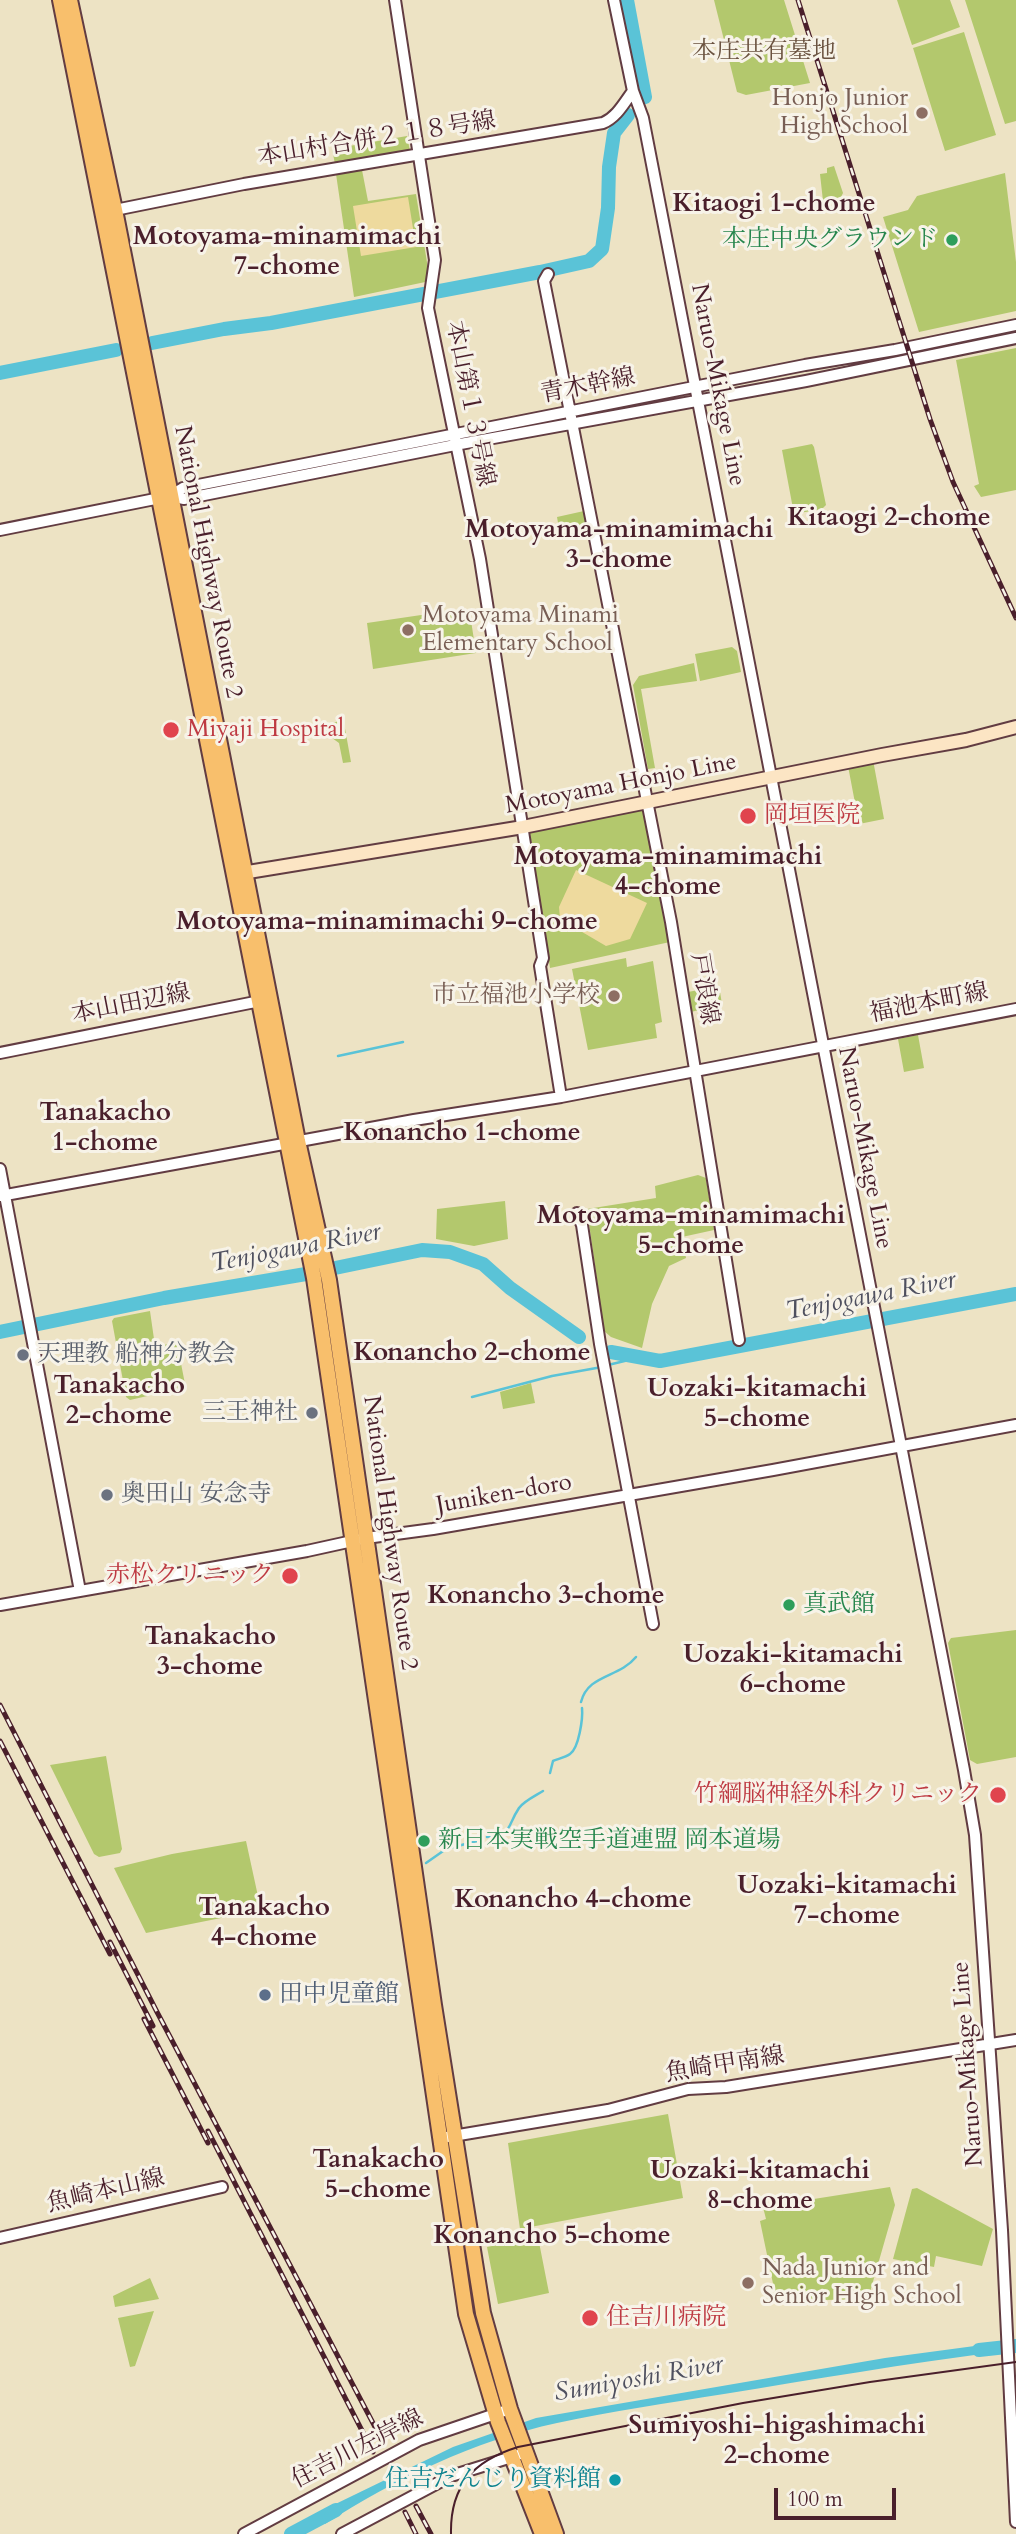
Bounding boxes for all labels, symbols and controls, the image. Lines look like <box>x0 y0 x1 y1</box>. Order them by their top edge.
park label: 本庄共有墓地 <box>692 38 836 66</box>
place label: Honjo Junior High School <box>772 85 908 141</box>
marker: Honjo Junior High School <box>914 105 930 121</box>
street label: 本山村合併２１８号線 <box>256 107 498 173</box>
district label: Kitaogi 1-chome <box>672 189 876 221</box>
district label: Motoyama-minamimachi 7-chome <box>133 222 441 284</box>
place label: 本庄中央グラウンド <box>722 226 938 254</box>
marker: 本庄中央グラウンド <box>944 232 960 248</box>
street label: Naruo-Mikage Line <box>683 281 751 489</box>
street label: 本山第１３号線 <box>439 319 499 489</box>
street label: 青木幹線 <box>538 364 638 410</box>
street label: National Highway Route 2 <box>166 423 248 701</box>
district label: Kitaogi 2-chome <box>787 503 991 535</box>
district label: Motoyama-minamimachi 3-chome <box>465 515 773 576</box>
place label: Motoyama Minami Elementary School <box>422 602 619 658</box>
marker: Motoyama Minami Elementary School <box>400 622 416 638</box>
place label: Miyaji Hospital <box>187 716 344 744</box>
marker: Miyaji Hospital <box>161 720 181 740</box>
street label: Motoyama Honjo Line <box>503 748 739 822</box>
place label: 岡垣医院 <box>764 802 860 830</box>
marker: 岡垣医院 <box>738 806 758 826</box>
district label: Motoyama-minamimachi 4-chome <box>514 842 822 903</box>
district label: Motoyama-minamimachi 9-chome <box>176 907 598 939</box>
street label: 戸浪線 <box>683 951 723 1027</box>
street label: 福池本町線 <box>867 978 991 1030</box>
street label: 本山田辺線 <box>69 979 193 1031</box>
place label: 市立福池小学校 <box>432 982 600 1010</box>
marker: 市立福池小学校 <box>606 988 622 1004</box>
street label: Naruo-Mikage Line <box>830 1044 898 1252</box>
district label: Tanakacho 1-chome <box>39 1098 171 1160</box>
district label: Konancho 1-chome <box>343 1118 581 1150</box>
district label: Motoyama-minamimachi 5-chome <box>537 1201 845 1262</box>
water label: Tenjogawa River <box>208 1217 384 1281</box>
water label: Tenjogawa River <box>783 1265 959 1329</box>
district label: Konancho 2-chome <box>353 1338 591 1370</box>
place label: 天理教 船神分教会 <box>37 1341 235 1369</box>
marker: 天理教 船神分教会 <box>15 1347 31 1363</box>
district label: Tanakacho 2-chome <box>53 1371 185 1432</box>
district label: Uozaki-kitamachi 5-chome <box>647 1374 867 1436</box>
street label: National Highway Route 2 <box>355 1394 423 1672</box>
place label: 三王神社 <box>202 1399 298 1427</box>
marker: 三王神社 <box>304 1405 320 1421</box>
street label: Juniken-doro <box>434 1469 574 1521</box>
place label: 奥田山 安念寺 <box>121 1481 271 1509</box>
marker: 奥田山 安念寺 <box>99 1487 115 1503</box>
place label: 赤松クリニック <box>106 1562 274 1590</box>
marker: 赤松クリニック <box>280 1566 300 1586</box>
district label: Konancho 3-chome <box>427 1581 665 1613</box>
place label: 真武館 <box>803 1591 875 1619</box>
marker: 真武館 <box>781 1597 797 1613</box>
district label: Tanakacho 3-chome <box>144 1622 276 1684</box>
district label: Uozaki-kitamachi 6-chome <box>683 1640 903 1702</box>
place label: 竹綱脳神経外科クリニック <box>694 1781 982 1809</box>
marker: 竹綱脳神経外科クリニック <box>988 1785 1008 1805</box>
place label: 新日本実戦空手道連盟 岡本道場 <box>438 1827 780 1855</box>
marker: 新日本実戦空手道連盟 岡本道場 <box>416 1833 432 1849</box>
district label: Uozaki-kitamachi 7-chome <box>737 1871 957 1932</box>
district label: Konancho 4-chome <box>454 1885 692 1917</box>
district label: Tanakacho 4-chome <box>198 1893 330 1954</box>
street label: Naruo-Mikage Line <box>947 1960 991 2168</box>
place label: 田中児童館 <box>279 1981 399 2009</box>
marker: 田中児童館 <box>257 1987 273 2003</box>
street label: 魚崎甲南線 <box>663 2042 787 2090</box>
district label: Tanakacho 5-chome <box>312 2145 444 2206</box>
district label: Uozaki-kitamachi 8-chome <box>650 2156 870 2218</box>
street label: 魚崎本山線 <box>44 2164 168 2220</box>
district label: Konancho 5-chome <box>433 2221 671 2253</box>
place label: Nada Junior and Senior High School <box>762 2255 962 2311</box>
marker: Nada Junior and Senior High School <box>740 2275 756 2291</box>
place label: 住吉川病院 <box>606 2304 726 2332</box>
marker: 住吉川病院 <box>580 2308 600 2328</box>
water label: Sumiyoshi River <box>552 2350 726 2410</box>
street label: 住吉川左岸線 <box>287 2404 429 2496</box>
district label: Sumiyoshi-higashimachi 2-chome <box>629 2411 925 2472</box>
place label: 住吉だんじり資料館 <box>385 2466 601 2494</box>
marker: 住吉だんじり資料館 <box>607 2472 623 2488</box>
scale bar <box>778 2474 900 2518</box>
text: 100 m <box>787 2485 843 2514</box>

